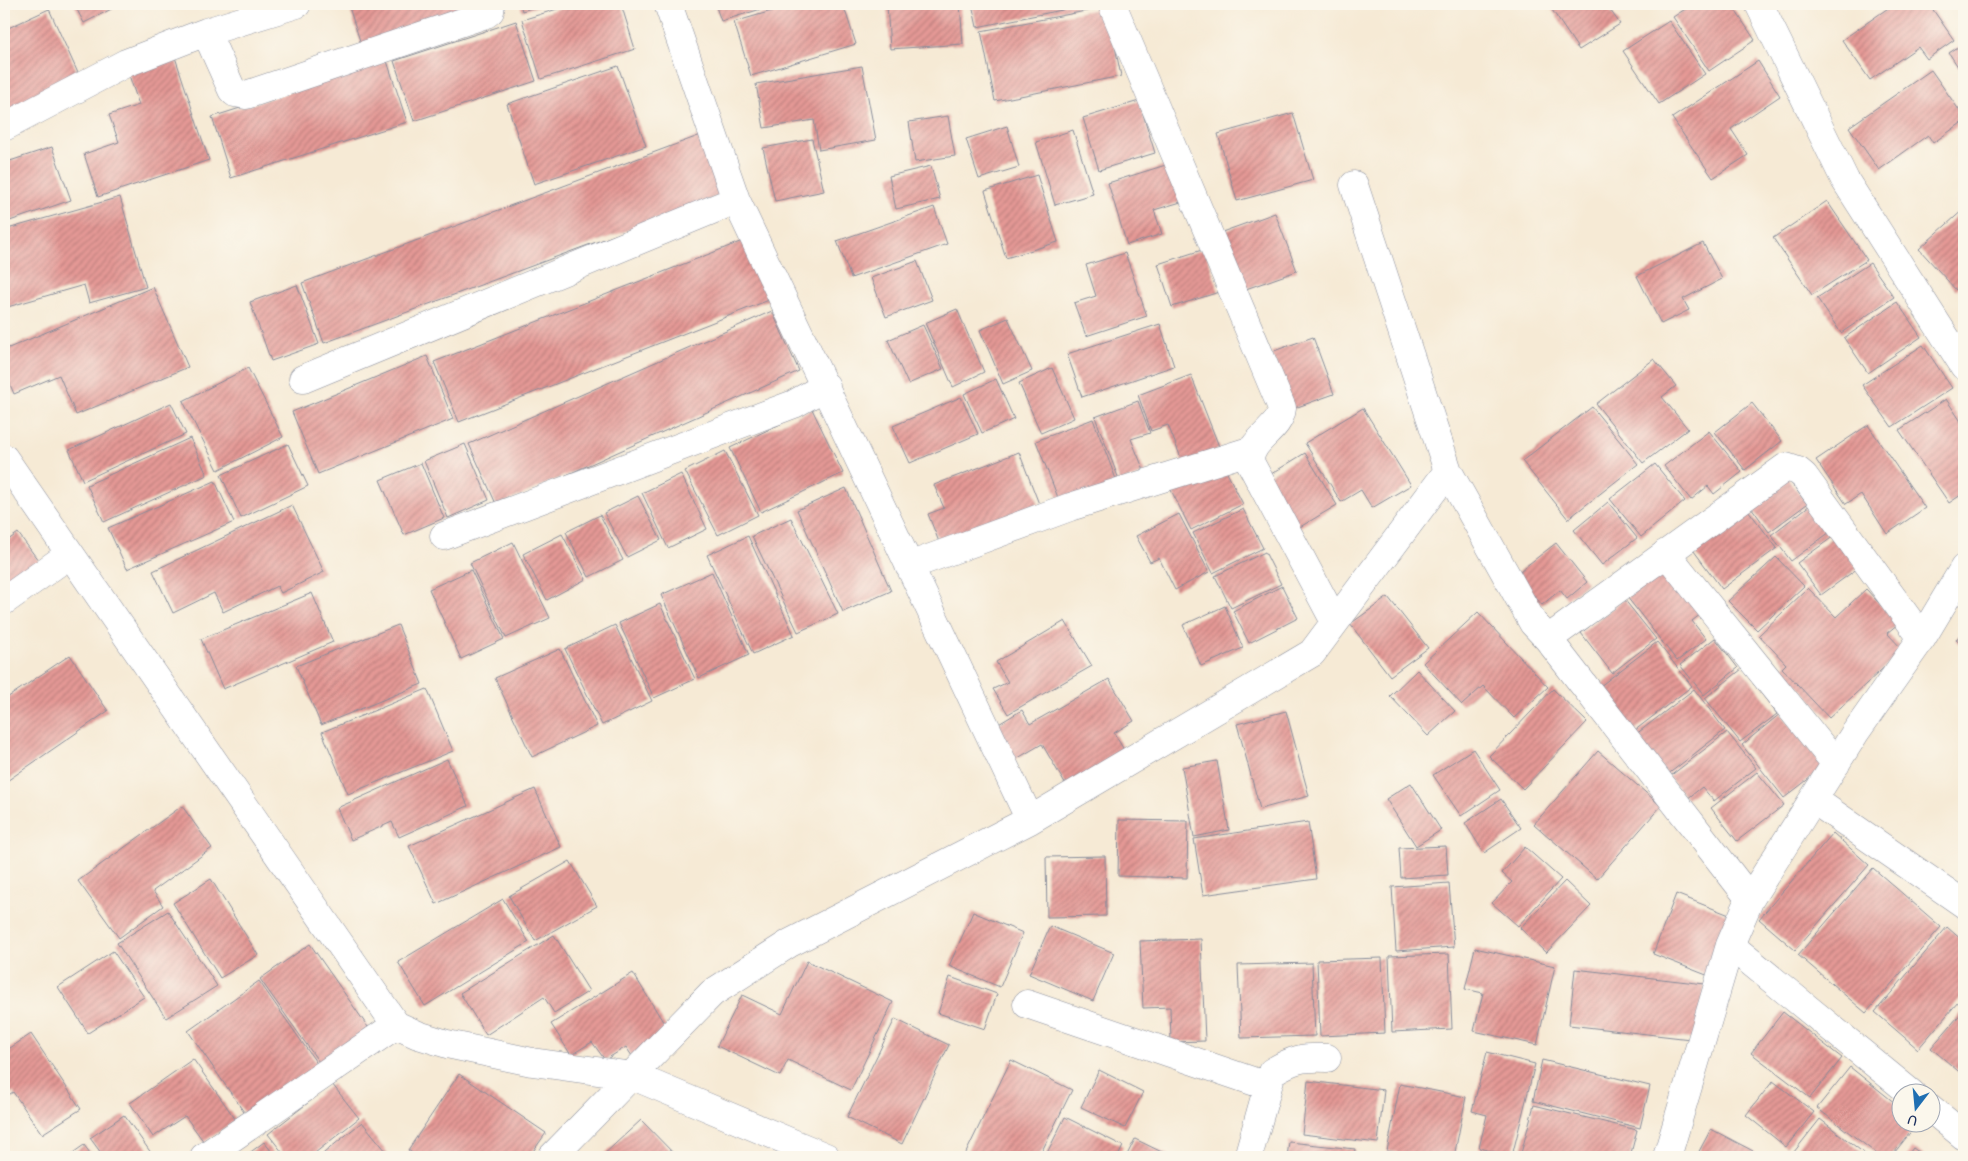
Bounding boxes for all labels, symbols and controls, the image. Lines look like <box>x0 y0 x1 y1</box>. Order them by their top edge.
north arrow <box>1890 1084 1940 1134</box>
text: U <box>1906 1111 1919 1129</box>

